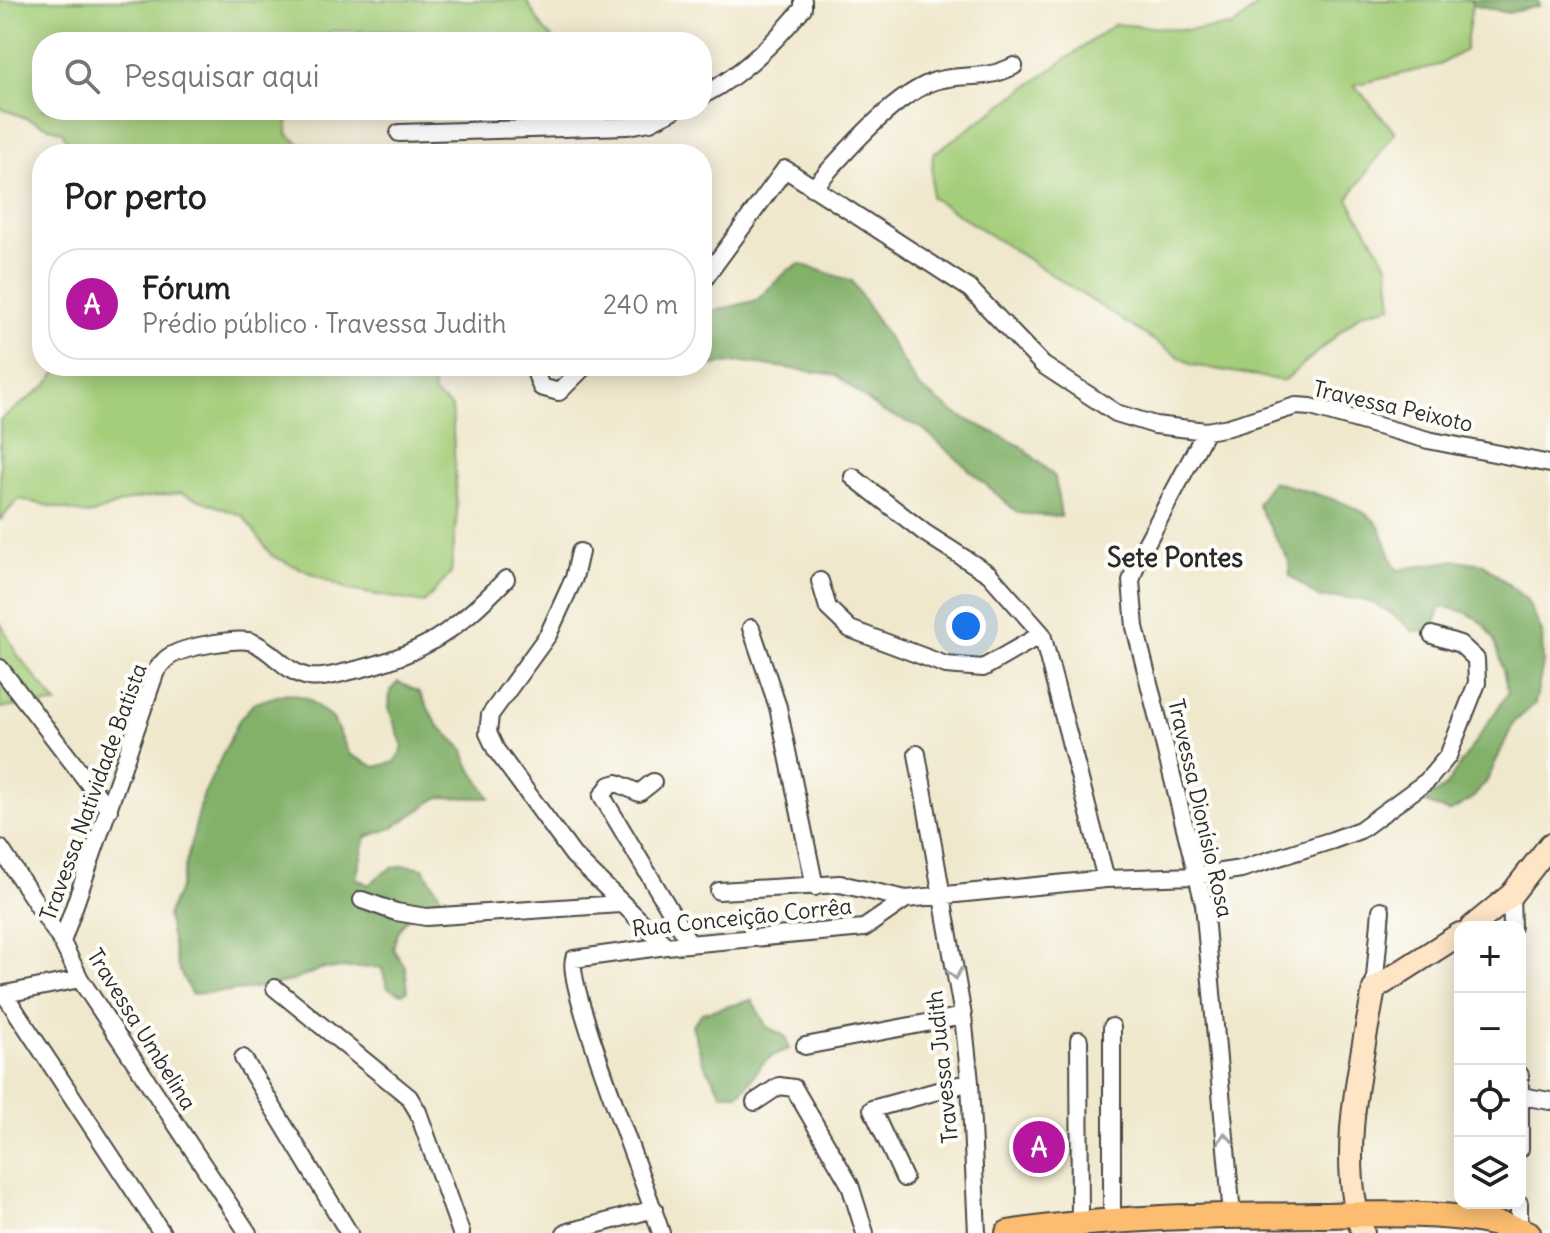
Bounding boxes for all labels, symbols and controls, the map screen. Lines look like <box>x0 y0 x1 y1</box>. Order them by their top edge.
search box <box>32 32 712 120</box>
icon: search <box>60 54 104 98</box>
text: Pesquisar aqui <box>124 57 320 95</box>
text: Por perto <box>64 175 207 218</box>
text: Fórum <box>142 269 231 307</box>
text: A <box>84 288 100 321</box>
text: 240 m <box>603 288 678 321</box>
text: Prédio público · Travessa Judith <box>142 307 507 340</box>
street label: Travessa Peixoto <box>1310 374 1476 438</box>
district label: Sete Pontes <box>1107 541 1243 574</box>
your location <box>946 606 986 646</box>
street label: Travessa Natividade Batista <box>33 660 153 924</box>
street label: Travessa Dionísio Rosa <box>1162 696 1240 920</box>
street label: Rua Conceição Corrêa <box>631 892 853 942</box>
map controls <box>1454 921 1526 1209</box>
button: + <box>1454 921 1526 993</box>
street label: Travessa Umbelina <box>81 943 203 1115</box>
one-way arrow <box>946 967 963 980</box>
street label: Travessa Judith <box>920 989 964 1145</box>
button: − <box>1454 993 1526 1065</box>
button: locate <box>1454 1065 1526 1137</box>
pin: A <box>1013 1117 1065 1177</box>
one-way arrow <box>1217 1131 1234 1144</box>
button: layers <box>1454 1137 1526 1209</box>

